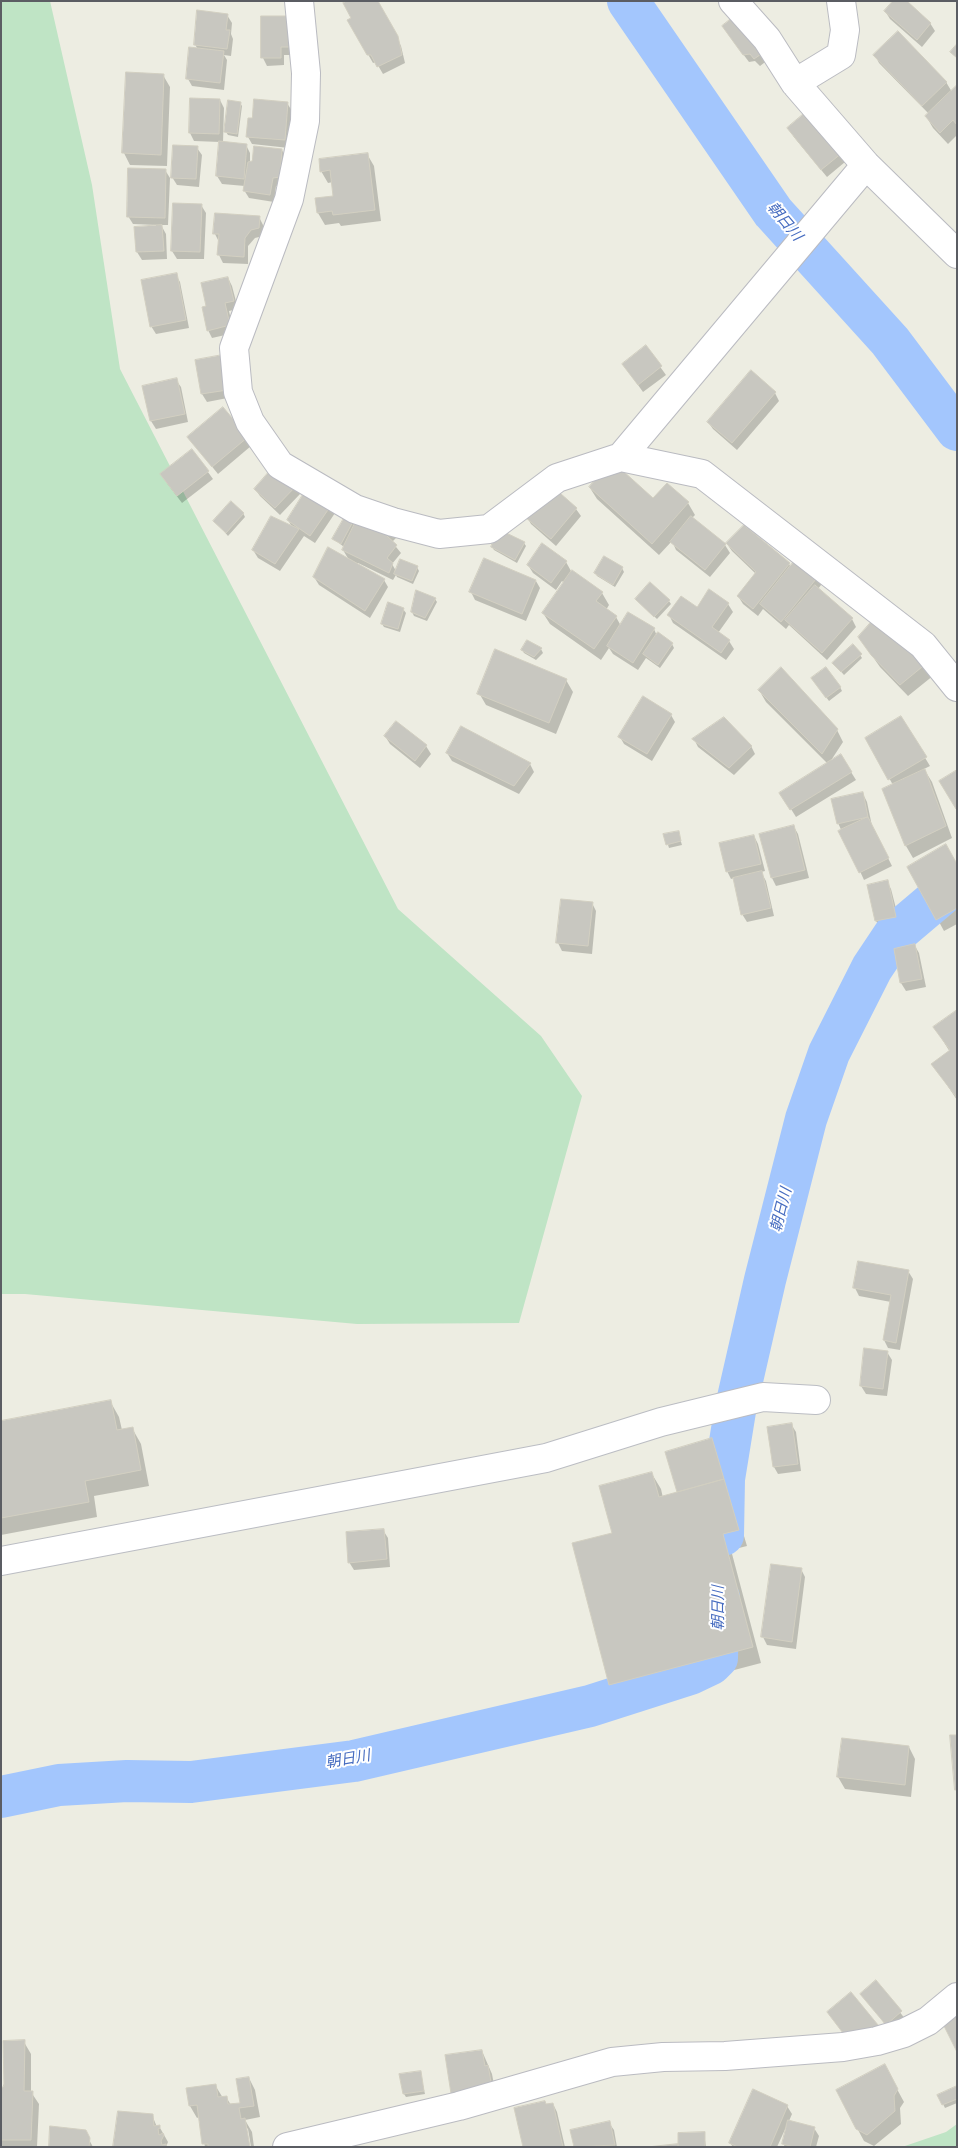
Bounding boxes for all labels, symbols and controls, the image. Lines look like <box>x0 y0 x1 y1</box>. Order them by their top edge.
water label: 朝日川 <box>763 199 805 245</box>
water label: 朝日川 <box>768 1186 796 1234</box>
water label: 朝日川 <box>710 1586 728 1630</box>
water label: 朝日川 <box>324 1747 372 1773</box>

